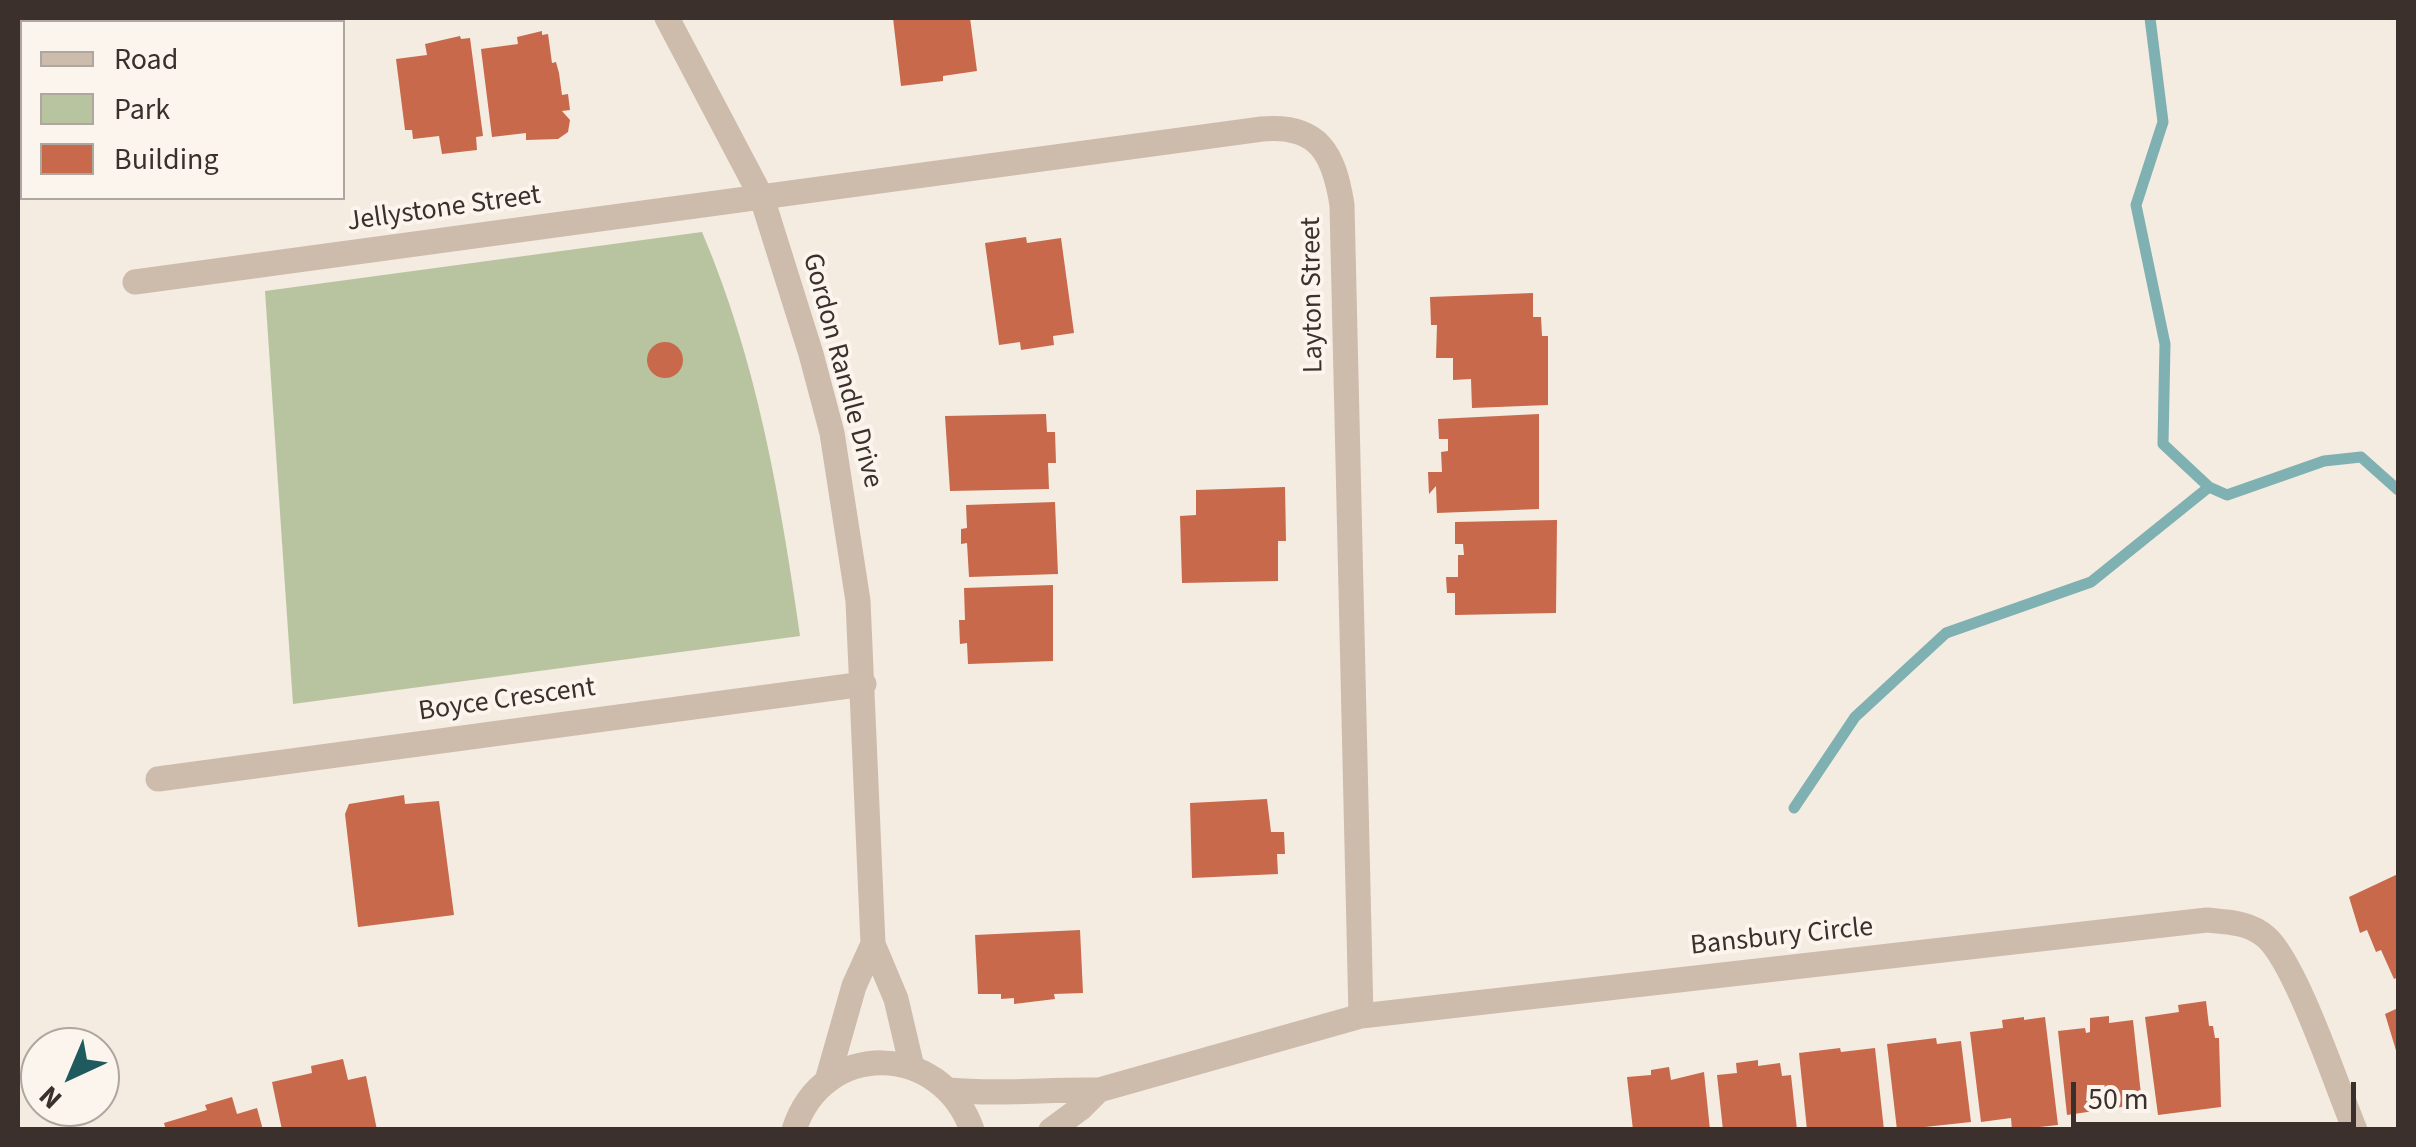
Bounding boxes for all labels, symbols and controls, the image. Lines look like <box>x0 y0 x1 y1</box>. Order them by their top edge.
legend <box>20 20 345 200</box>
text: Road <box>114 38 178 81</box>
text: Park <box>114 88 170 131</box>
text: Building <box>114 138 219 181</box>
street label: Jellystone Street <box>345 180 543 240</box>
street label: Layton Street <box>1296 217 1332 373</box>
street label: Gordon Randle Drive <box>794 250 888 492</box>
street label: Boyce Crescent <box>416 672 598 730</box>
street label: Bansbury Circle <box>1689 912 1875 964</box>
north arrow <box>20 1027 120 1127</box>
scale bar <box>2076 1062 2361 1124</box>
text: N <box>30 1076 71 1118</box>
text: 50 m <box>2088 1078 2149 1121</box>

